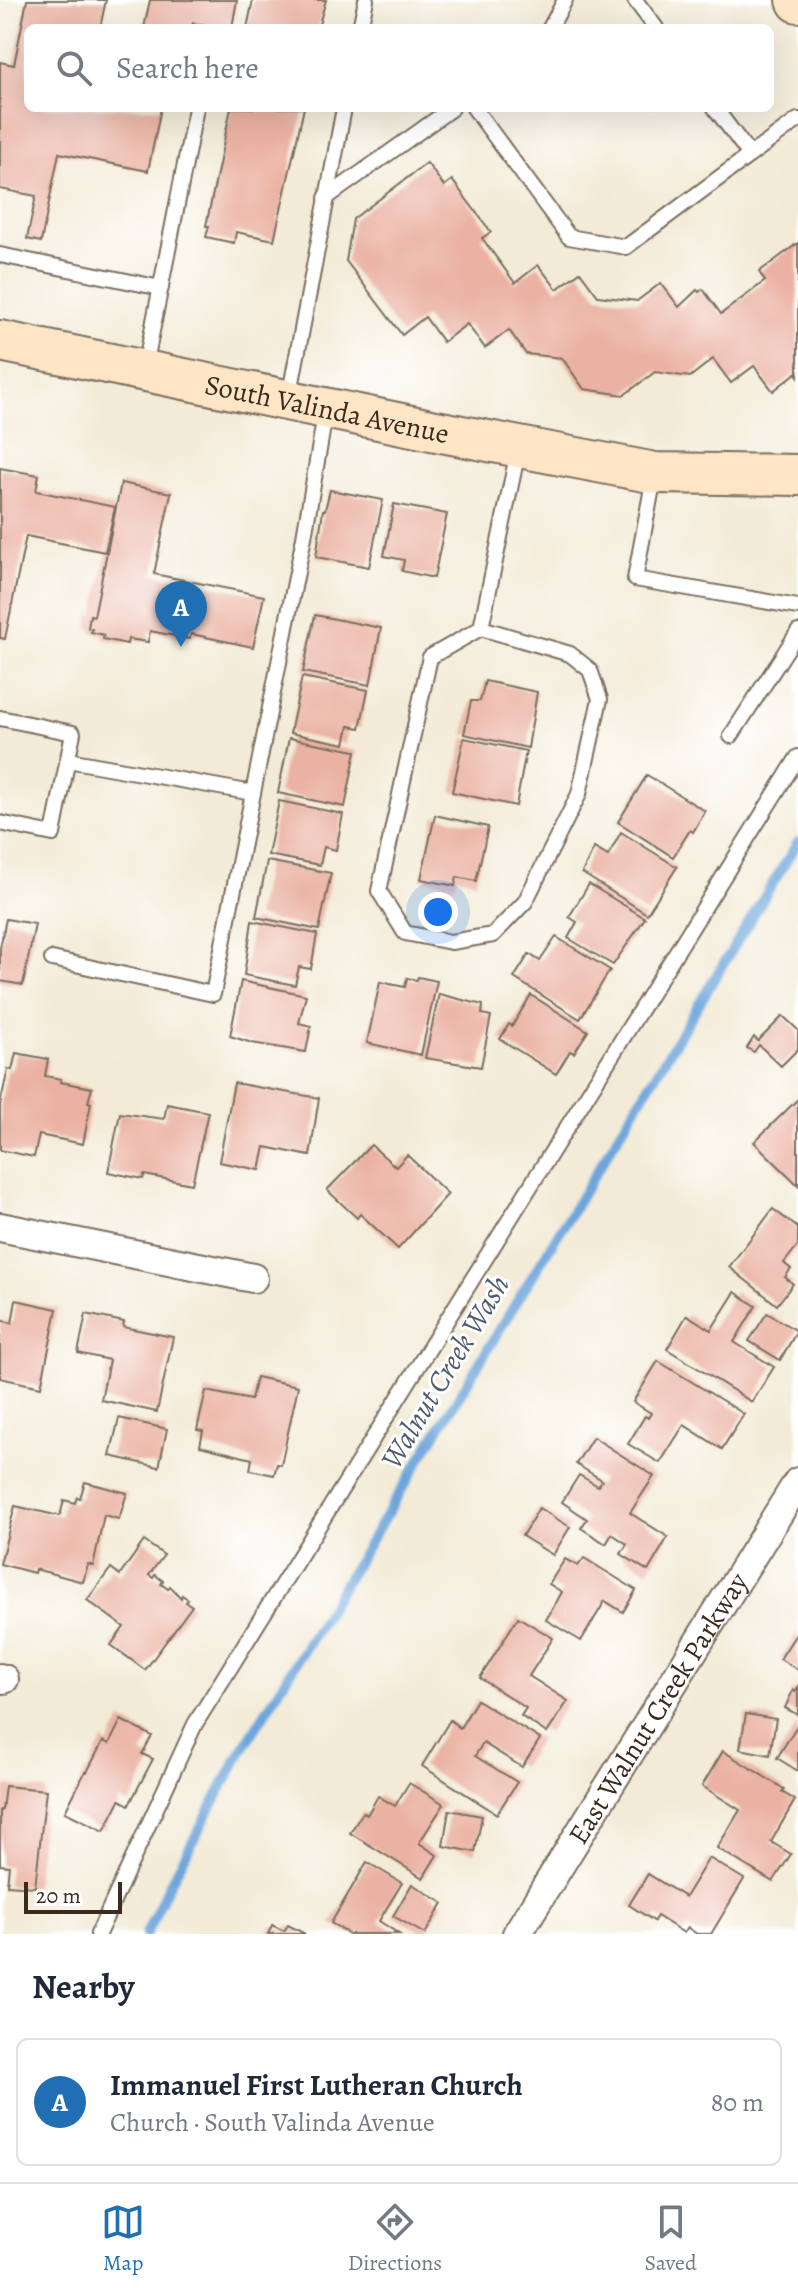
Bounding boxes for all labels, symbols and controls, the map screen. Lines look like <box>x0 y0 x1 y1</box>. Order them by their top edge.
search box <box>24 24 774 112</box>
icon: search <box>52 46 96 90</box>
text: Search here <box>116 48 259 88</box>
street label: South Valinda Avenue <box>202 366 452 453</box>
pin: A <box>155 581 207 647</box>
your location <box>418 892 458 932</box>
water label: Walnut Creek Wash <box>371 1268 519 1476</box>
street label: East Walnut Creek Parkway <box>559 1565 757 1852</box>
scale bar <box>24 1878 122 1914</box>
text: 20 m <box>36 1881 81 1911</box>
text: Nearby <box>32 1963 135 2010</box>
text: Immanuel First Lutheran Church <box>110 2065 523 2105</box>
text: A <box>52 2085 68 2120</box>
text: 80 m <box>711 2085 764 2120</box>
text: Church · South Valinda Avenue <box>110 2105 435 2140</box>
tab: Map <box>101 2200 145 2278</box>
tab: Directions <box>348 2200 442 2278</box>
tab: Saved <box>645 2200 697 2278</box>

